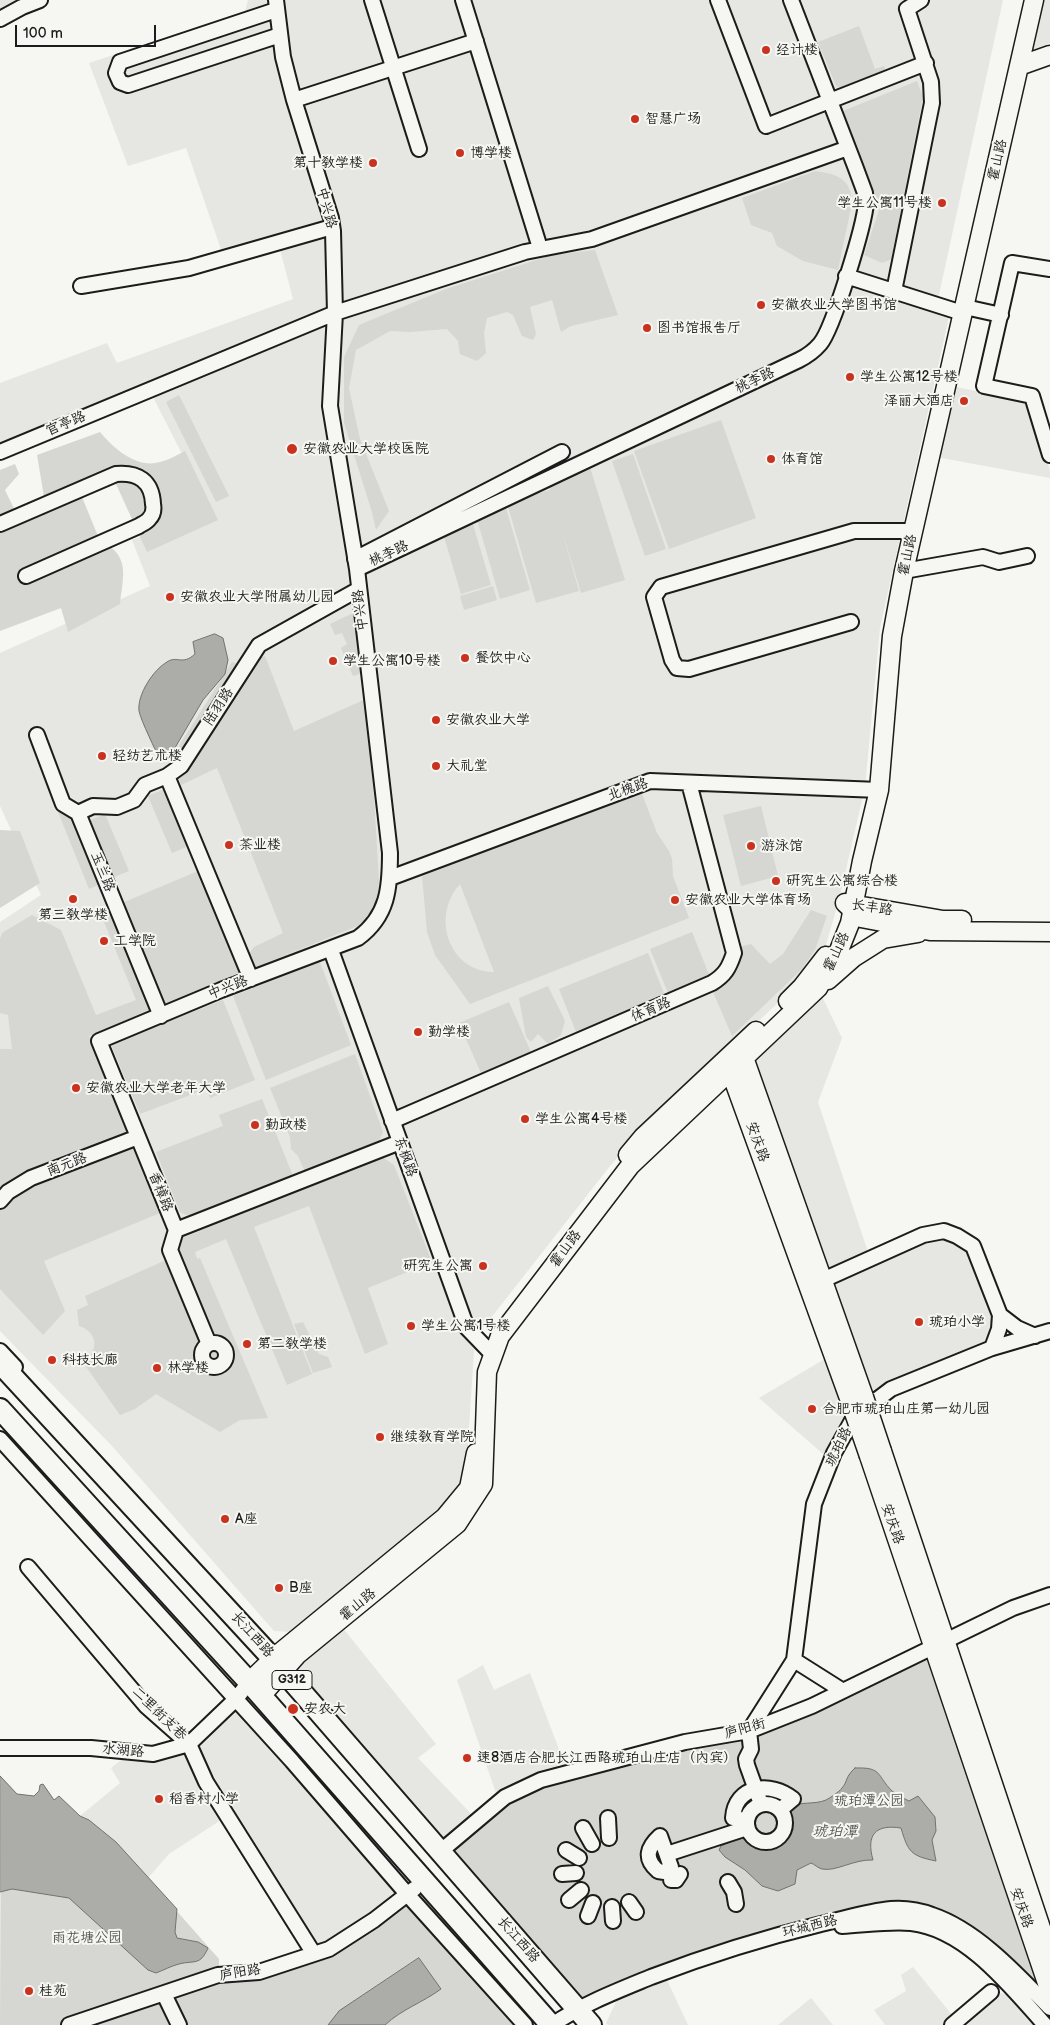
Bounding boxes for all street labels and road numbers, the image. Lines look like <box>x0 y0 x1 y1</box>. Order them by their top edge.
street label: 霍山路 <box>985 138 1011 182</box>
street label: 中兴路 <box>312 186 340 230</box>
street label: 桃李路 <box>732 365 778 397</box>
street label: 官亭路 <box>43 408 89 440</box>
street label: 霍山路 <box>895 533 921 577</box>
street label: 桃李路 <box>366 538 412 570</box>
street label: 中兴路 <box>350 588 372 632</box>
street label: 陆羽路 <box>201 685 237 729</box>
street label: 北槐路 <box>605 775 651 805</box>
street label: 玉兰路 <box>86 849 118 895</box>
street label: 长丰路 <box>850 896 894 920</box>
street label: 霍山路 <box>821 929 853 975</box>
street label: 中兴路 <box>205 973 251 1003</box>
street label: 体育路 <box>628 994 674 1026</box>
street label: 安庆路 <box>742 1119 772 1165</box>
street label: 东枫路 <box>390 1134 420 1180</box>
street label: 南元路 <box>44 1150 90 1180</box>
street label: 香樟路 <box>144 1169 176 1215</box>
street label: 霍山路 <box>547 1227 585 1271</box>
street label: 琥珀路 <box>822 1424 856 1470</box>
street label: 安庆路 <box>877 1501 907 1547</box>
street label: 霍山路 <box>336 1585 380 1625</box>
street label: 长江西路 <box>227 1609 277 1661</box>
road number: G312 <box>272 1670 312 1690</box>
street label: 二里街支巷 <box>128 1684 190 1744</box>
street label: 庐阳街 <box>723 1715 767 1743</box>
street label: 水湖路 <box>101 1741 145 1761</box>
street label: 安庆路 <box>1006 1885 1036 1931</box>
street label: 环城西路 <box>781 1912 839 1942</box>
street label: 长江西路 <box>493 1913 543 1967</box>
street label: 庐阳路 <box>218 1961 262 1985</box>

